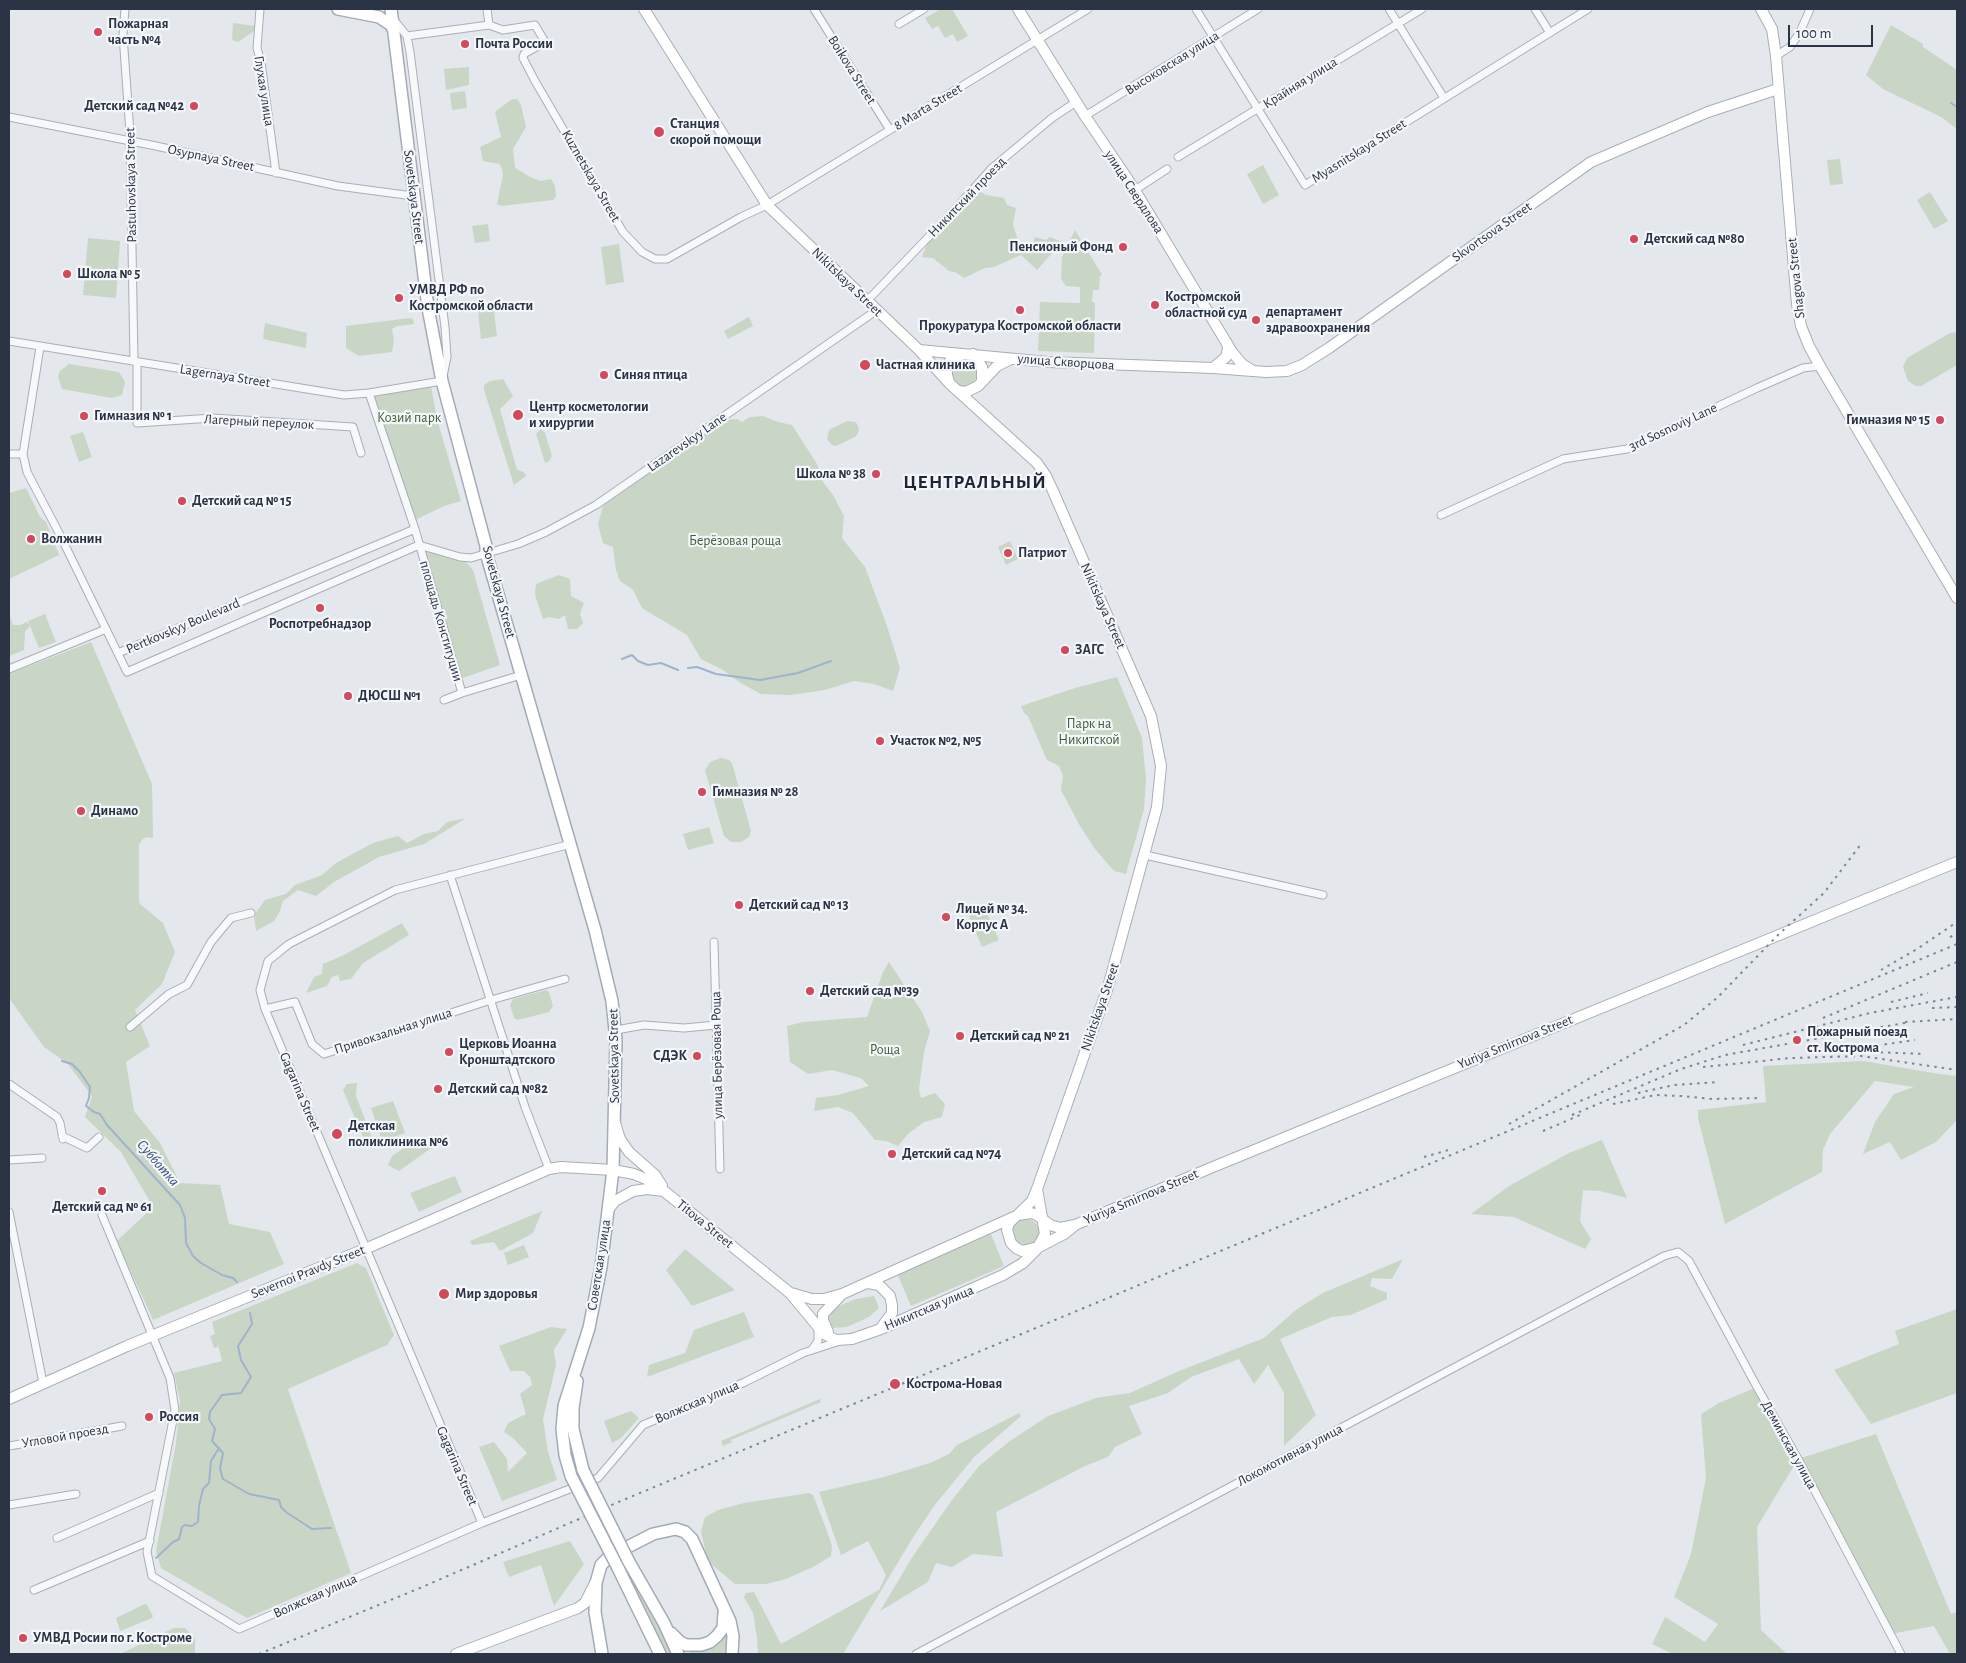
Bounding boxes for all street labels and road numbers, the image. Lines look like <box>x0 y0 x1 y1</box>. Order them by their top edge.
street label: Высоковская улица <box>1122 27 1222 99</box>
street label: Boikova Street <box>824 33 880 107</box>
street label: Крайняя улица <box>1260 53 1340 113</box>
street label: Глухая улица <box>250 55 278 127</box>
street label: 8 Marta Street <box>891 80 965 134</box>
street label: Myasnitskaya Street <box>1309 115 1409 187</box>
street label: Pastuhovskaya Street <box>122 127 140 243</box>
street label: Kuznetskaya Street <box>558 127 624 225</box>
street label: Osypnaya Street <box>166 141 256 175</box>
street label: улица Свердлова <box>1101 147 1167 237</box>
street label: Sovetskaya Street <box>400 149 428 245</box>
street label: Никитский проезд <box>925 153 1009 241</box>
street label: Skvortsova Street <box>1449 198 1535 266</box>
street label: Shagova Street <box>1783 237 1809 319</box>
street label: Nikitskaya Street <box>808 244 886 320</box>
street label: улица Скворцова <box>1017 350 1115 374</box>
street label: Lagernaya Street <box>179 361 271 391</box>
street label: 3rd Sosnoviy Lane <box>1626 399 1720 455</box>
street label: Lazarevskyy Lane <box>644 408 730 476</box>
street label: Лагерный переулок <box>203 411 315 433</box>
street label: Sovetskaya Street <box>479 544 519 640</box>
street label: площадь Конституции <box>416 558 466 684</box>
street label: Nikitskaya Street <box>1077 560 1129 652</box>
street label: Pertkovskyy Boulevard <box>124 594 242 658</box>
street label: Nikitskaya Street <box>1077 961 1123 1053</box>
street label: улица Берёзовая Роща <box>707 991 727 1119</box>
street label: Привокзальная улица <box>332 1004 454 1058</box>
street label: Sovetskaya Street <box>605 1009 623 1103</box>
street label: Yuriya Smirnova Street <box>1455 1011 1575 1073</box>
street label: Gagarina Street <box>276 1050 324 1134</box>
street label: Yuriya Smirnova Street <box>1081 1165 1201 1229</box>
street label: Titova Street <box>673 1196 737 1252</box>
street label: Советская улица <box>583 1218 615 1312</box>
street label: Severnoi Pravdy Street <box>249 1242 367 1302</box>
street label: Никитская улица <box>882 1282 976 1334</box>
street label: Волжская улица <box>652 1377 742 1427</box>
street label: Деминская улица <box>1758 1398 1820 1492</box>
street label: Угловой проезд <box>20 1420 110 1452</box>
street label: Локомотивная улица <box>1234 1420 1346 1490</box>
street label: Gagarina Street <box>433 1424 481 1508</box>
street label: Волжская улица <box>271 1570 359 1622</box>

